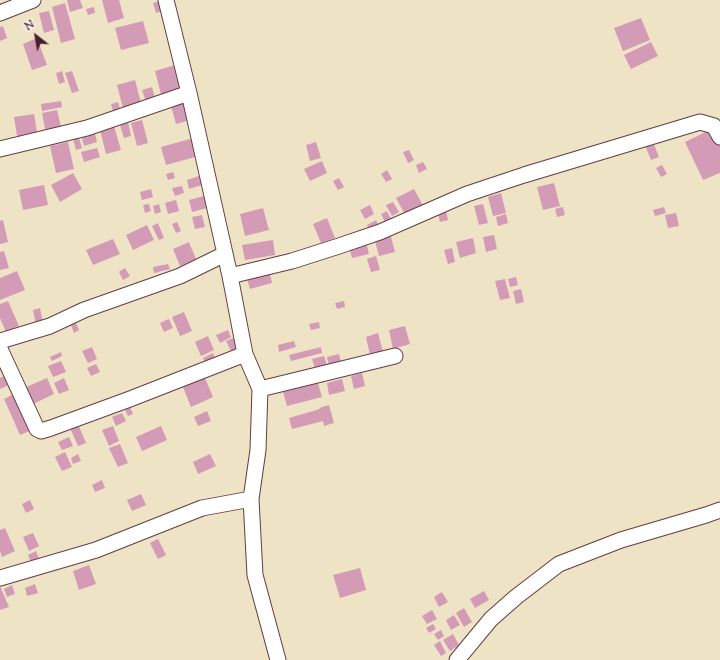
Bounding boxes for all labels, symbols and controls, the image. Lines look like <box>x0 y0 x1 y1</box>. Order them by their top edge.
north arrow <box>16 16 56 56</box>
text: N <box>22 17 38 35</box>

